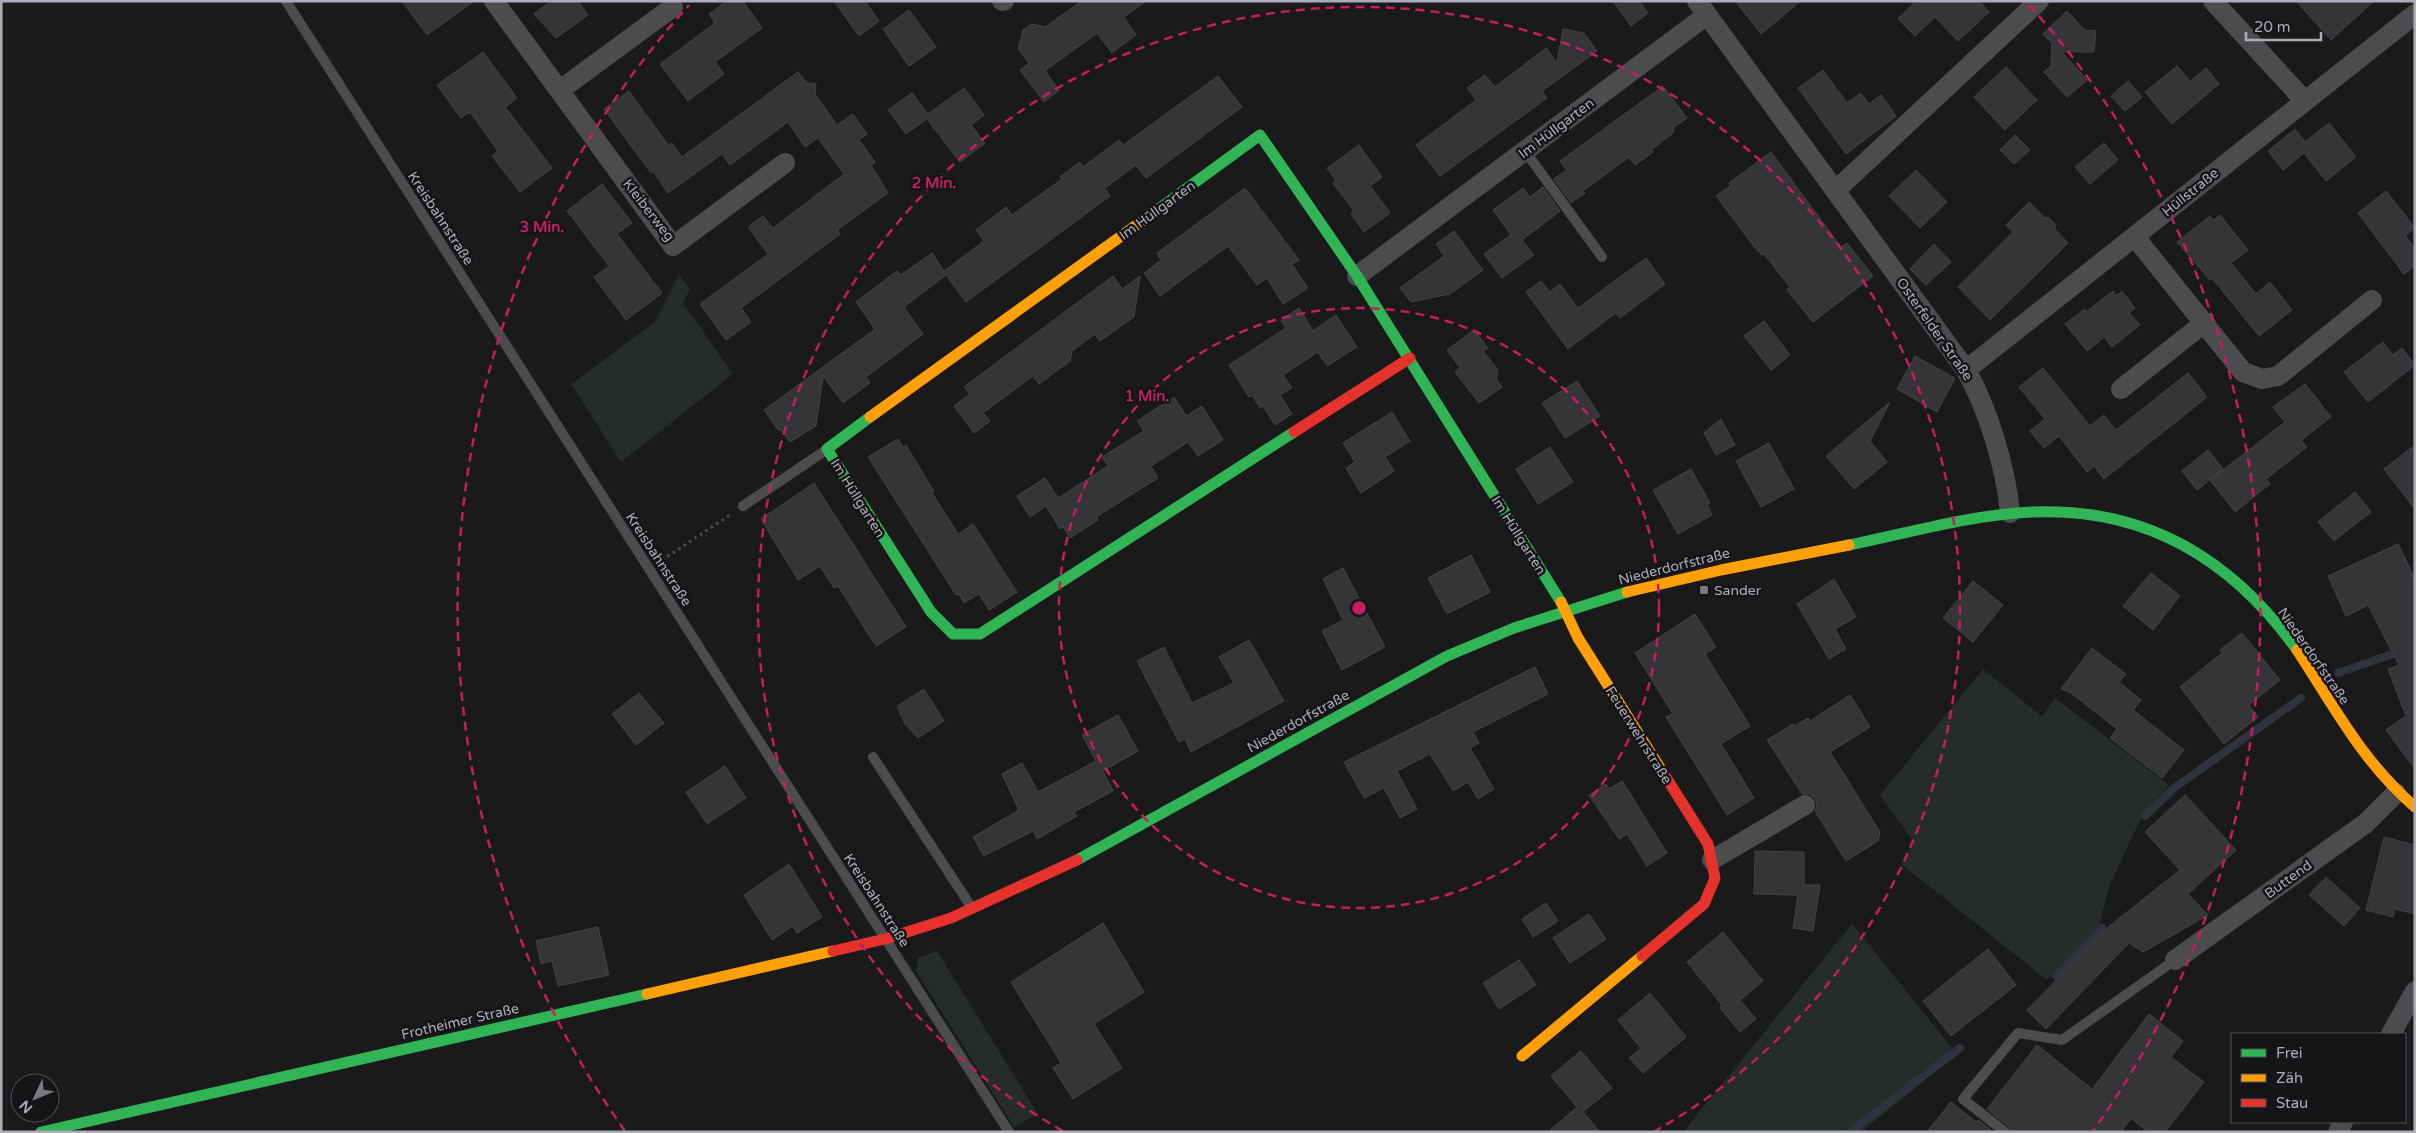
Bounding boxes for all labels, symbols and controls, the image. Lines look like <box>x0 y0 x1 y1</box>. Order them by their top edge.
scale bar <box>2246 10 2321 42</box>
text: 20 m <box>2254 18 2291 36</box>
street label: Im Hüllgarten <box>1515 95 1597 162</box>
street label: Hüllstraße <box>2159 164 2222 220</box>
street label: Kreisbahnstraße <box>404 168 477 268</box>
text: 2 Min. <box>912 174 956 192</box>
street label: Kleiberweg <box>619 176 678 245</box>
street label: Im Hüllgarten <box>1116 177 1199 244</box>
text: 3 Min. <box>520 218 564 236</box>
street label: Osterfelder Straße <box>1893 274 1977 384</box>
text: 1 Min. <box>1125 387 1169 405</box>
street label: Im Hüllgarten <box>827 456 889 541</box>
street label: Im Hüllgarten <box>1488 493 1550 578</box>
street label: Kreisbahnstraße <box>622 509 695 609</box>
street label: Niederdorfstraße <box>1617 544 1732 589</box>
place label: Sander <box>1714 582 1762 599</box>
marker: Sander <box>1698 584 1710 596</box>
centre of rings <box>1350 599 1368 617</box>
street label: Niederdorfstraße <box>2274 605 2353 708</box>
street label: Feuerwehrstraße <box>1602 683 1676 787</box>
street label: Niederdorfstraße <box>1244 686 1352 757</box>
street label: Kreisbahnstraße <box>840 850 913 950</box>
street label: Buttend <box>2261 857 2315 902</box>
street label: Frotheimer Straße <box>400 1000 521 1043</box>
legend <box>2231 1033 2406 1123</box>
text: Frei <box>2276 1044 2302 1062</box>
text: Zäh <box>2276 1069 2303 1087</box>
north arrow <box>10 1073 60 1123</box>
text: Stau <box>2276 1094 2308 1112</box>
text: N <box>16 1097 36 1117</box>

